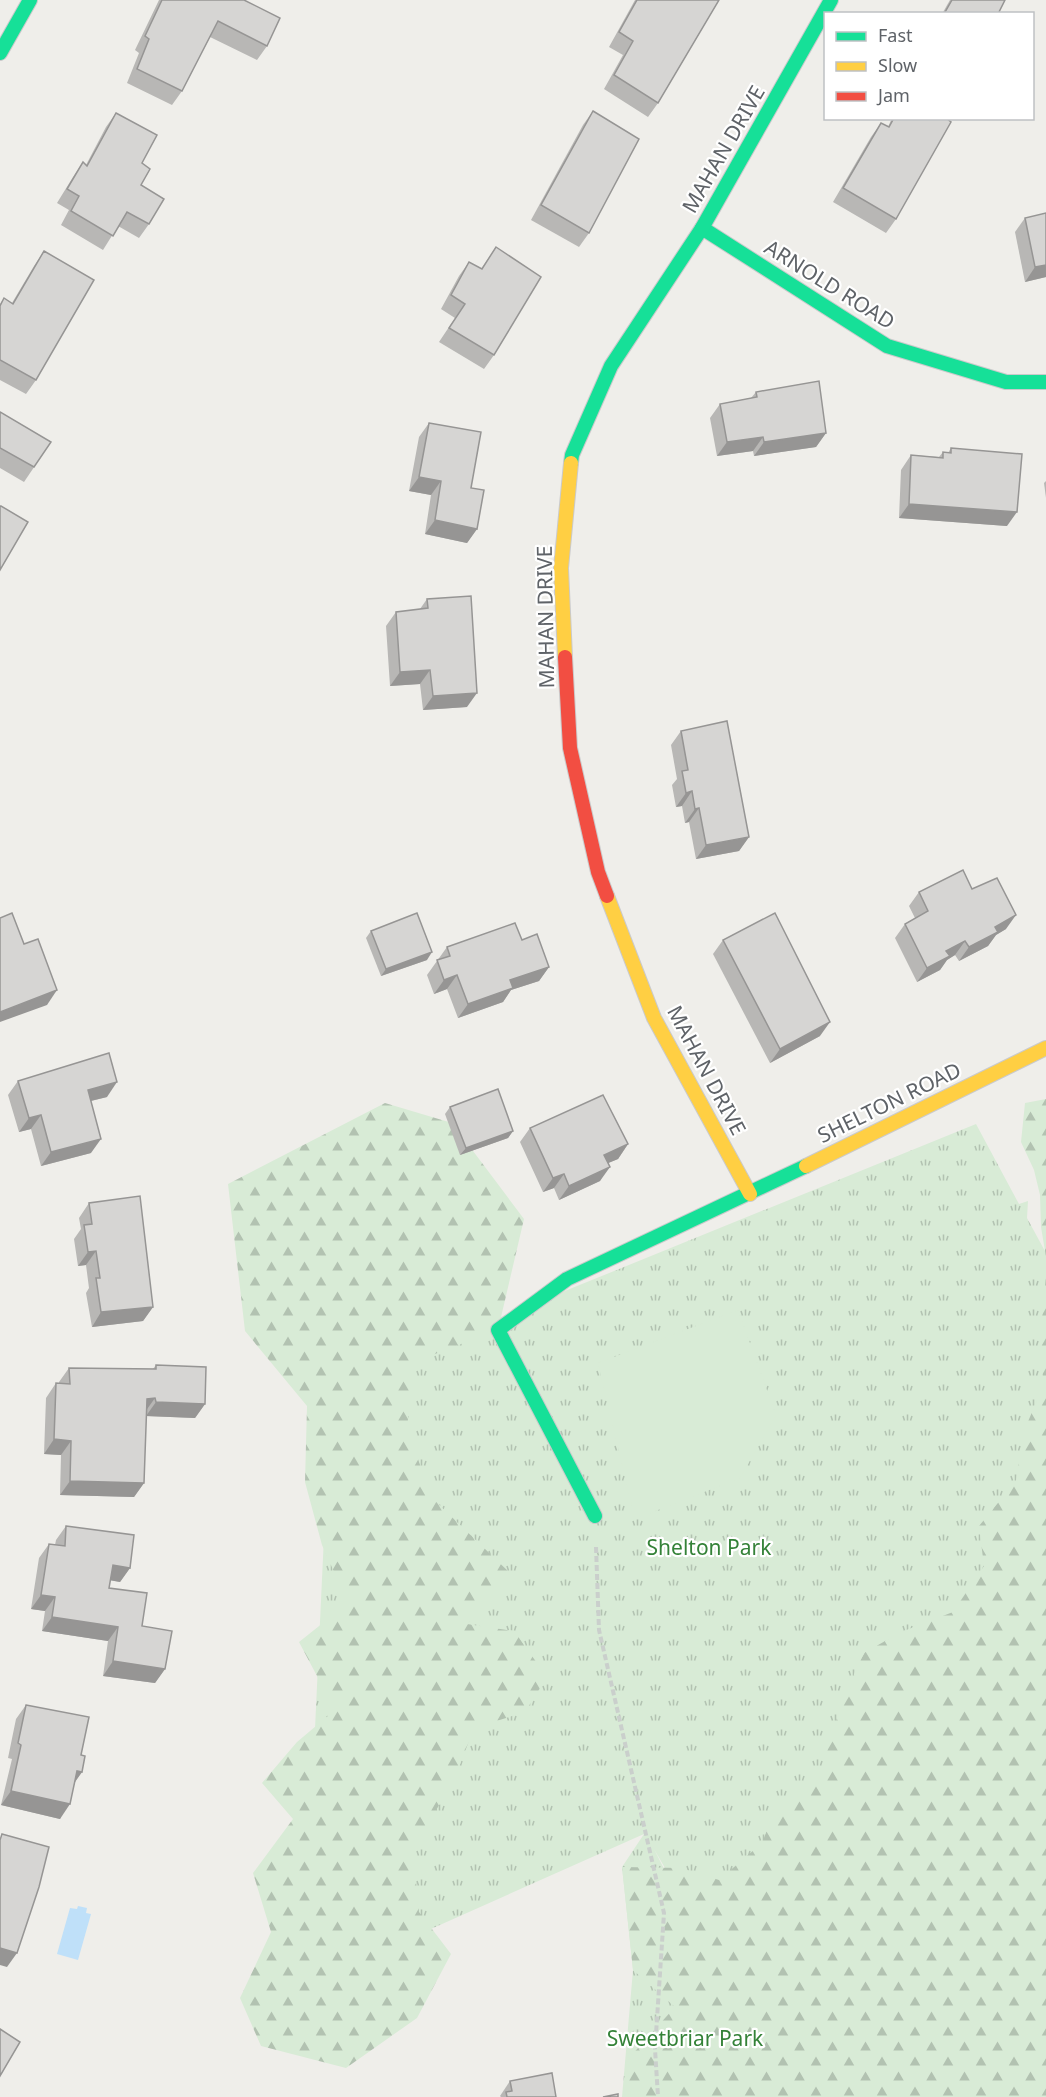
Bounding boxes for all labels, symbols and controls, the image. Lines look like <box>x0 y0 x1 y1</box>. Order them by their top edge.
legend <box>824 12 1034 120</box>
text: Fast <box>878 23 913 47</box>
text: Slow <box>878 53 917 77</box>
street label: MAHAN DRIVE <box>675 80 771 218</box>
text: Jam <box>876 83 910 107</box>
street label: ARNOLD ROAD <box>760 233 900 335</box>
street label: MAHAN DRIVE <box>530 545 560 689</box>
street label: MAHAN DRIVE <box>661 1000 753 1140</box>
street label: SHELTON ROAD <box>813 1055 965 1149</box>
park label: Shelton Park <box>647 1533 772 1561</box>
park label: Sweetbriar Park <box>607 2024 764 2052</box>

